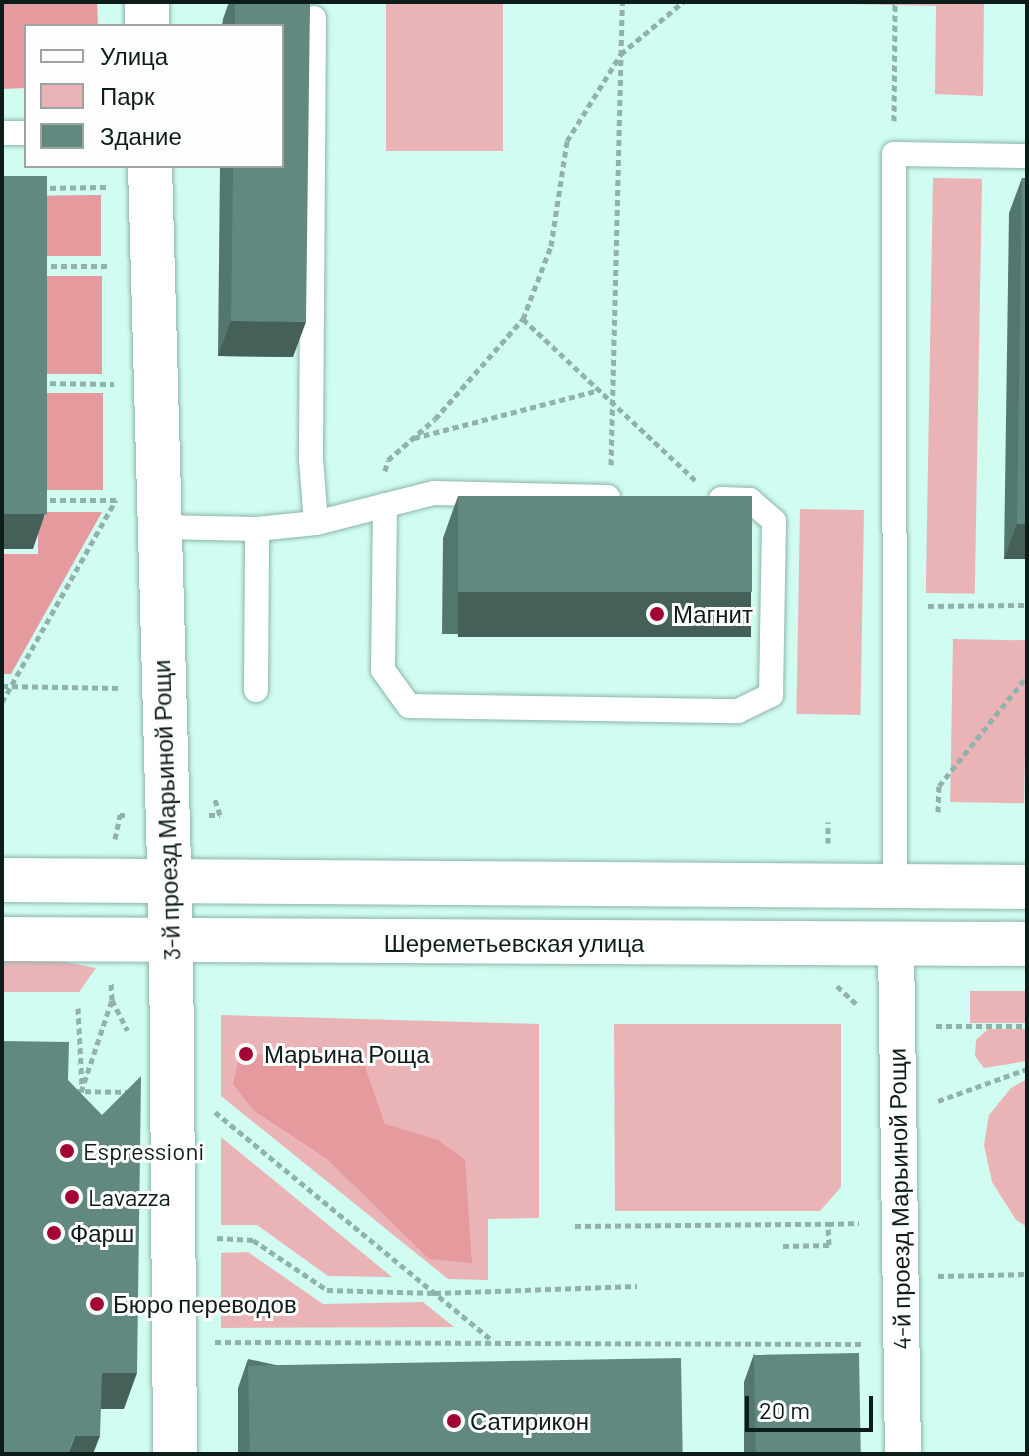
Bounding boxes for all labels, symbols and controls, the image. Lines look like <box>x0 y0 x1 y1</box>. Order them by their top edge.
legend <box>24 24 284 168</box>
text: Улица <box>100 41 168 70</box>
text: Парк <box>100 81 154 110</box>
text: Здание <box>100 121 182 150</box>
place label: Магнит <box>673 600 753 628</box>
marker: Магнит <box>648 605 666 623</box>
street label: 3-й проезд Марьиной Рощи <box>146 659 186 961</box>
street label: Шереметьевская улица <box>384 929 644 957</box>
place label: Марьина Роща <box>264 1040 430 1068</box>
marker: Марьина Роща <box>235 1043 257 1065</box>
street label: 4-й проезд Марьиной Рощи <box>882 1048 916 1350</box>
place label: Espressioni <box>83 1137 204 1165</box>
marker: Espressioni <box>58 1142 76 1160</box>
place label: Lavazza <box>88 1183 171 1211</box>
marker: Lavazza <box>63 1188 81 1206</box>
place label: Фарш <box>70 1219 134 1247</box>
marker: Фарш <box>45 1224 63 1242</box>
place label: Бюро переводов <box>113 1290 297 1318</box>
marker: Бюро переводов <box>88 1295 106 1313</box>
scale bar <box>749 1380 877 1430</box>
text: 20 m <box>759 1395 810 1424</box>
place label: Сатирикон <box>470 1407 589 1435</box>
marker: Сатирикон <box>445 1412 463 1430</box>

